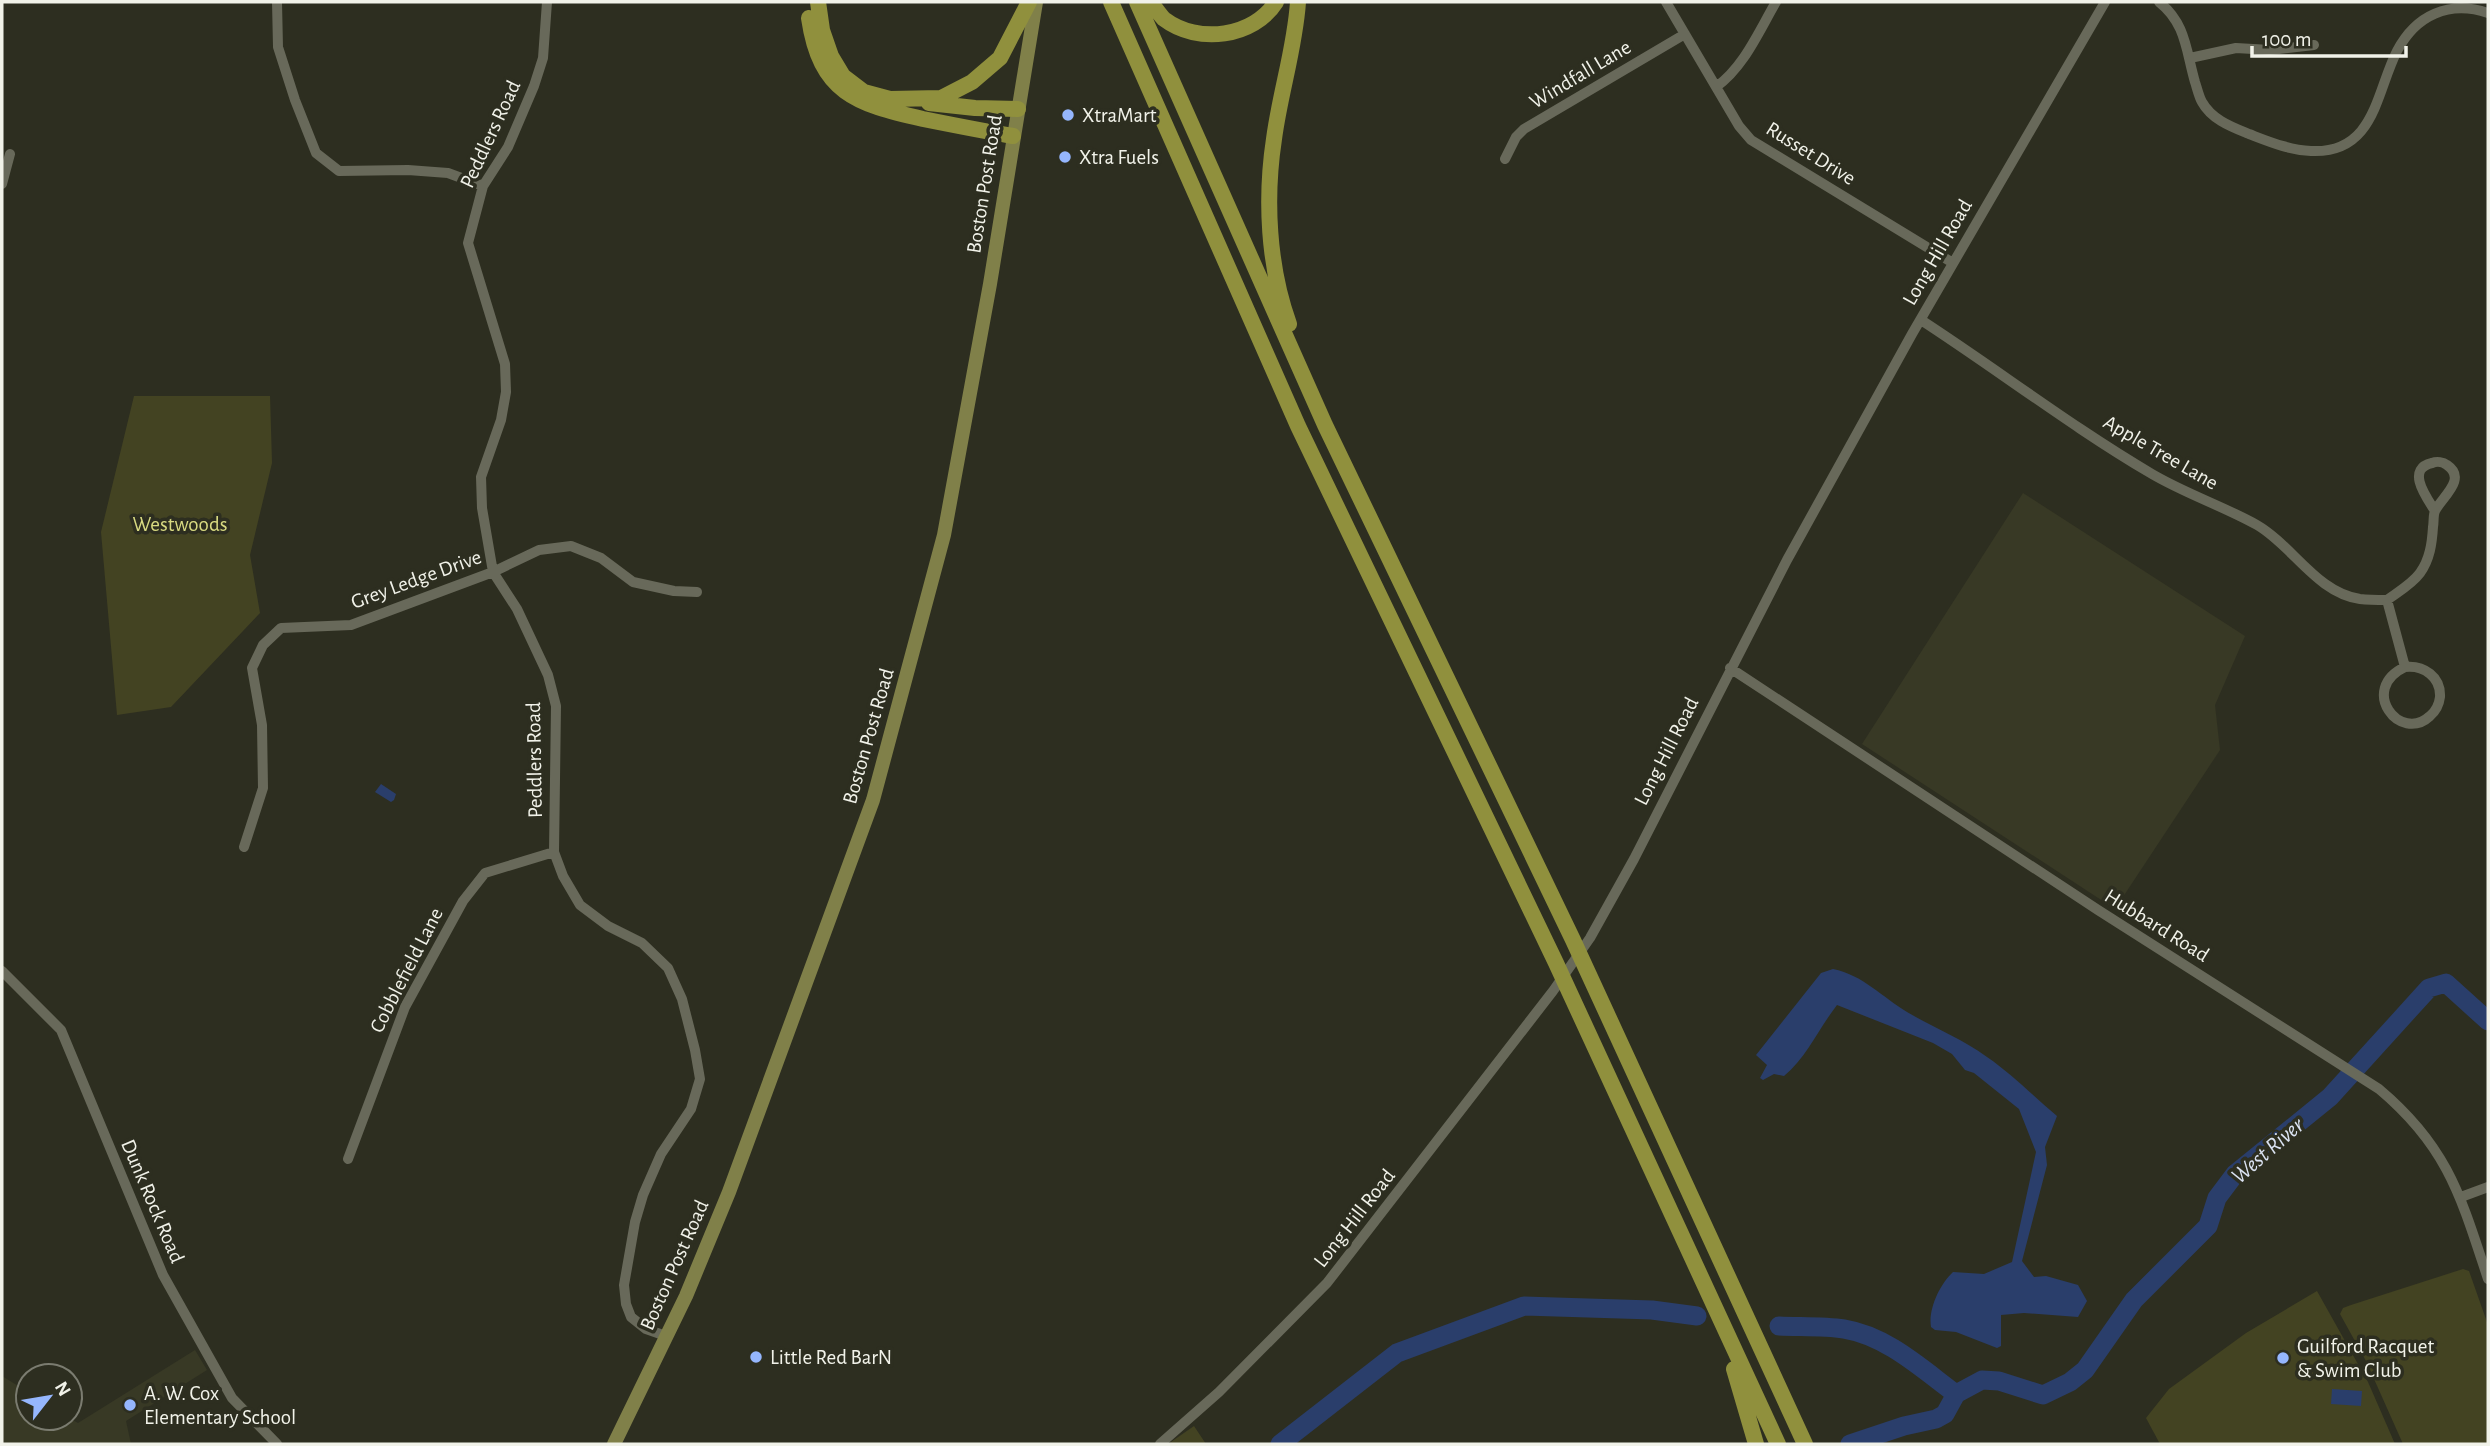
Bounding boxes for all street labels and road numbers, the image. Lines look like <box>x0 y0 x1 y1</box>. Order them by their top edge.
street label: Windfall Lane <box>1526 36 1635 113</box>
street label: Peddlers Road <box>456 77 525 191</box>
street label: Boston Post Road <box>963 113 1006 255</box>
street label: Russet Drive <box>1762 118 1859 189</box>
street label: Long Hill Road <box>1899 196 1976 309</box>
street label: Apple Tree Lane <box>2100 411 2222 494</box>
street label: Grey Ledge Drive <box>348 546 484 613</box>
street label: Boston Post Road <box>839 666 898 806</box>
street label: Long Hill Road <box>1630 694 1703 809</box>
street label: Peddlers Road <box>523 702 546 818</box>
street label: Hubbard Road <box>2101 885 2213 966</box>
street label: Cobblefield Lane <box>366 904 447 1036</box>
street label: Dunk Rock Road <box>117 1136 188 1266</box>
street label: Long Hill Road <box>1310 1165 1399 1271</box>
street label: Boston Post Road <box>636 1197 713 1333</box>

